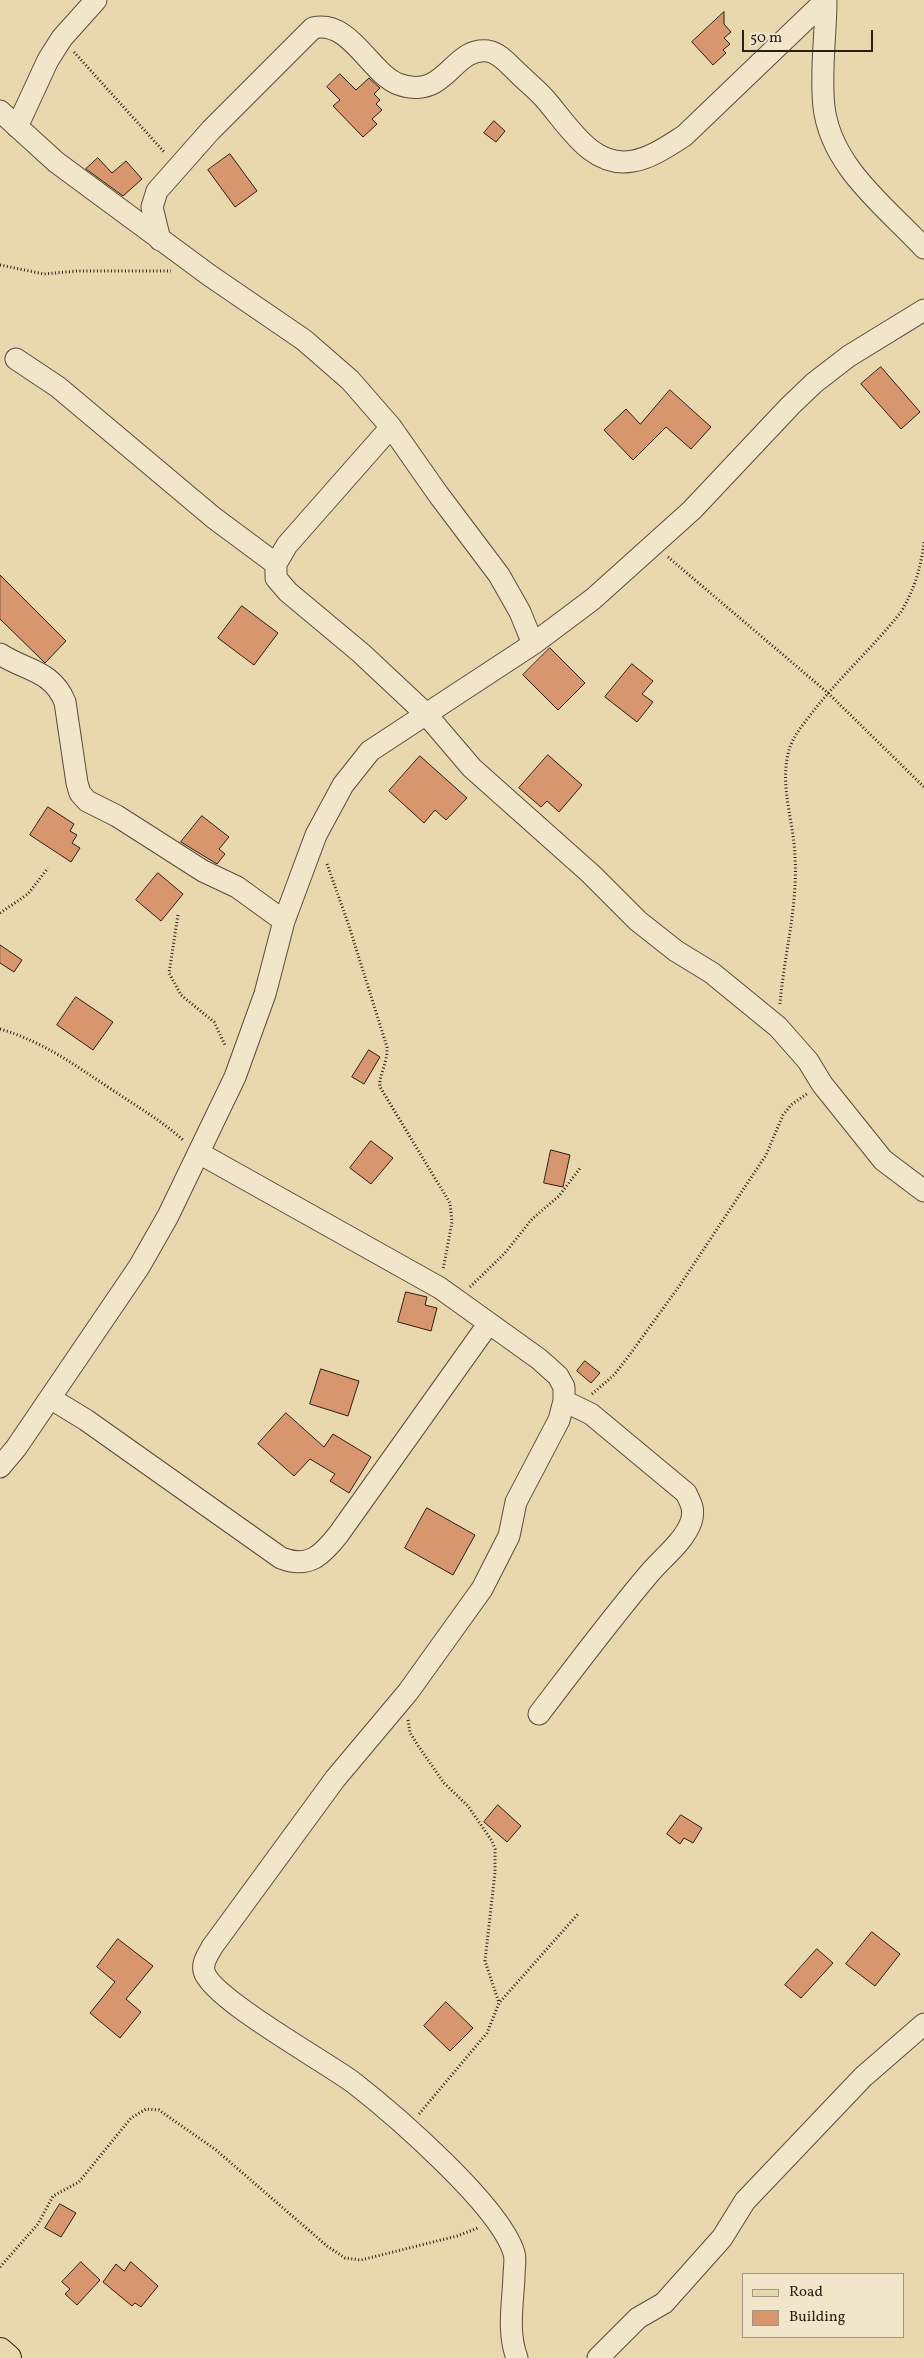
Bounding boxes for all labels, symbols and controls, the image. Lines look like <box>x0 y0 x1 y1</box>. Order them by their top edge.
scale bar <box>744 20 875 52</box>
text: 50 m <box>750 28 782 49</box>
legend <box>742 2273 904 2338</box>
text: Road <box>789 2282 823 2303</box>
text: Building <box>789 2307 845 2328</box>

